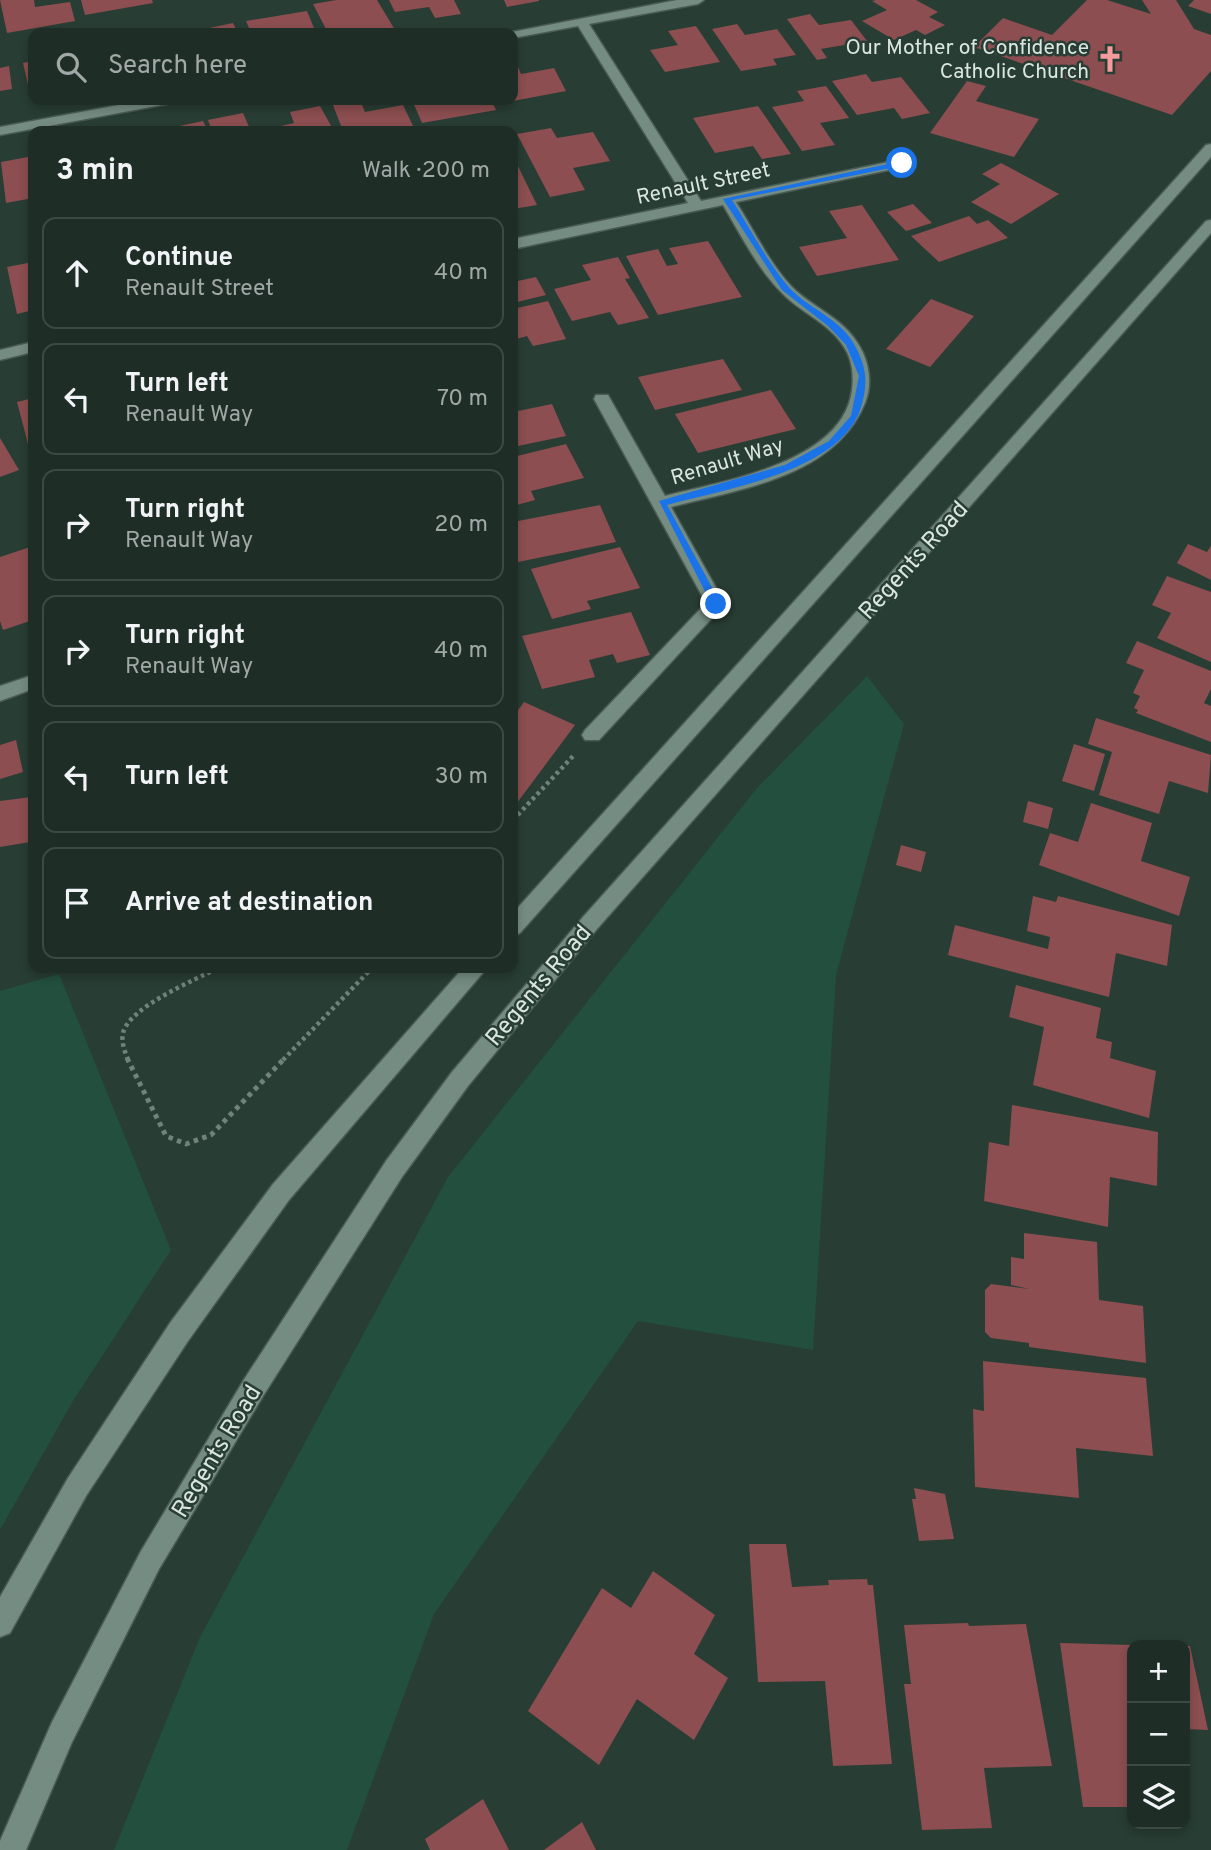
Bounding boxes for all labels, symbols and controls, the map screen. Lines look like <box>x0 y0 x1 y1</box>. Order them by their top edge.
search box <box>28 28 518 105</box>
place label: Our Mother of Confidence Catholic Church <box>846 35 1089 86</box>
church icon: Our Mother of Confidence Catholic Church <box>1095 44 1125 74</box>
icon: search <box>52 48 90 86</box>
text: Search here <box>108 50 247 83</box>
route start <box>886 147 917 178</box>
text: 3 min <box>56 153 134 190</box>
text: Walk · 200 m <box>362 157 490 186</box>
street label: Renault Street <box>634 157 773 212</box>
text: Continue <box>125 242 233 275</box>
icon: ahead <box>58 254 96 292</box>
text: 40 m <box>434 259 488 288</box>
text: Renault Street <box>125 275 274 304</box>
text: Turn left <box>125 368 229 401</box>
icon: left <box>58 380 96 418</box>
text: 70 m <box>437 385 488 414</box>
text: Renault Way <box>125 401 253 430</box>
street label: Renault Way <box>668 432 787 492</box>
text: Turn right <box>125 494 245 527</box>
street label: Regents Road <box>853 496 976 627</box>
icon: right <box>58 506 96 544</box>
text: 20 m <box>434 511 488 540</box>
text: Renault Way <box>125 527 253 556</box>
route end <box>700 588 731 619</box>
text: Turn right <box>125 620 245 653</box>
icon: right <box>58 632 96 670</box>
text: 40 m <box>434 637 488 666</box>
text: Renault Way <box>125 653 253 682</box>
icon: left <box>58 758 96 796</box>
text: Turn left <box>125 761 229 794</box>
text: 30 m <box>435 763 488 792</box>
icon: arrive <box>58 884 96 922</box>
text: Arrive at destination <box>125 887 373 920</box>
street label: Regents Road <box>480 919 599 1053</box>
street label: Regents Road <box>166 1380 269 1524</box>
map controls <box>1127 1640 1190 1829</box>
button: + <box>1127 1640 1190 1703</box>
button: − <box>1127 1703 1190 1766</box>
button: layers <box>1127 1766 1190 1829</box>

